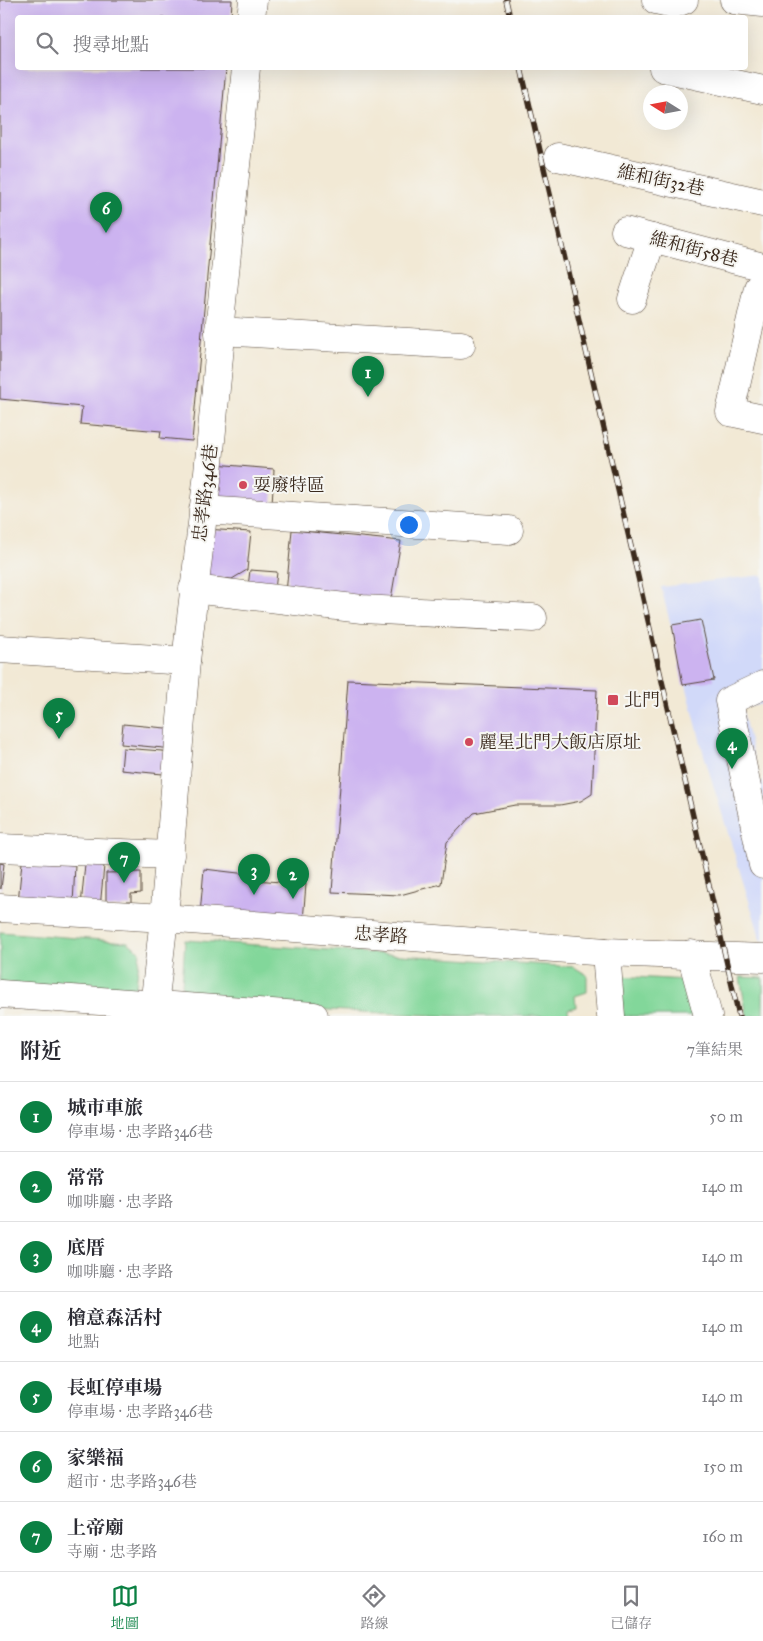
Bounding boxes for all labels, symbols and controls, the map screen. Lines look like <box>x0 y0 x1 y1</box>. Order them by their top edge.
search box <box>15 15 748 70</box>
icon: search <box>33 29 61 57</box>
text: 搜尋地點 <box>73 33 149 56</box>
north arrow <box>643 85 688 130</box>
street label: 維和街32巷 <box>616 160 706 200</box>
pin: 6 <box>90 192 122 233</box>
street label: 維和街58巷 <box>648 227 740 271</box>
pin: 1 <box>352 356 384 397</box>
street label: 忠孝路346巷 <box>188 443 222 543</box>
place label: 耍廢特區 <box>253 474 325 496</box>
marker: 耍廢特區 <box>237 479 249 491</box>
your location <box>396 512 422 538</box>
place label: 北門 <box>624 689 660 711</box>
marker: 北門 <box>606 693 620 707</box>
pin: 5 <box>43 698 75 739</box>
pin: 4 <box>716 728 748 769</box>
place label: 麗星北門大飯店原址 <box>479 731 641 753</box>
marker: 麗星北門大飯店原址 <box>463 736 475 748</box>
pin: 7 <box>108 842 140 883</box>
pin: 3 <box>238 854 270 895</box>
pin: 2 <box>277 858 309 899</box>
street label: 忠孝路 <box>353 922 409 948</box>
text: 附近 <box>20 1038 62 1064</box>
text: 7筆結果 <box>686 1040 743 1059</box>
text: 城市車旅 <box>67 1096 143 1119</box>
text: 1 <box>33 1107 39 1126</box>
text: 50 m <box>709 1107 743 1126</box>
text: 停車場 · 忠孝路346巷 <box>67 1122 213 1141</box>
text: 常常 <box>67 1166 105 1189</box>
text: 2 <box>32 1177 40 1196</box>
text: 140 m <box>702 1177 743 1196</box>
text: 咖啡廳 · 忠孝路 <box>67 1192 173 1211</box>
text: 底厝 <box>67 1236 105 1259</box>
text: 3 <box>33 1247 39 1266</box>
text: 140 m <box>702 1247 743 1266</box>
text: 咖啡廳 · 忠孝路 <box>67 1262 173 1281</box>
text: 檜意森活村 <box>67 1306 162 1329</box>
text: 4 <box>32 1317 40 1336</box>
text: 140 m <box>702 1317 743 1336</box>
text: 地點 <box>67 1332 99 1351</box>
text: 長虹停車場 <box>67 1376 162 1399</box>
text: 5 <box>32 1387 40 1406</box>
text: 140 m <box>702 1387 743 1406</box>
text: 停車場 · 忠孝路346巷 <box>67 1402 213 1421</box>
text: 家樂福 <box>67 1446 124 1469</box>
text: 6 <box>32 1457 40 1476</box>
text: 150 m <box>703 1457 743 1476</box>
text: 超市 · 忠孝路346巷 <box>67 1472 197 1491</box>
text: 上帝廟 <box>67 1516 124 1539</box>
text: 7 <box>32 1527 40 1546</box>
text: 160 m <box>702 1527 743 1546</box>
text: 寺廟 · 忠孝路 <box>67 1542 157 1561</box>
tab: 地圖 <box>111 1582 139 1632</box>
tab: 路線 <box>360 1582 388 1632</box>
tab: 已儲存 <box>610 1582 652 1632</box>

